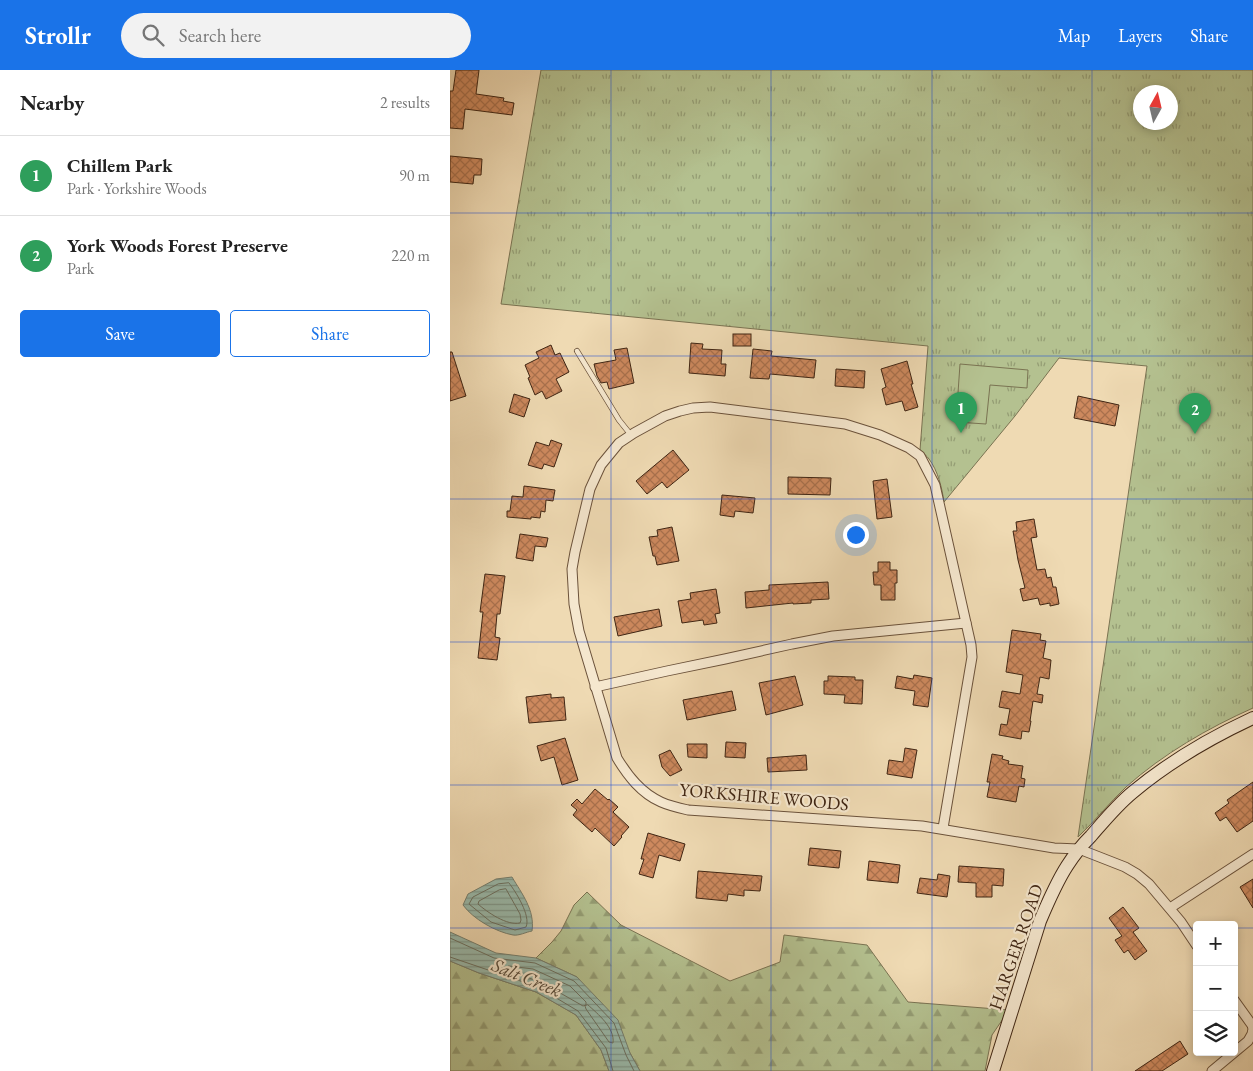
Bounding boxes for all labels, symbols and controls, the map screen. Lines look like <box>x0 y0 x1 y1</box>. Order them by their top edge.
search box <box>121 13 471 58</box>
text: Strollr <box>25 20 91 51</box>
icon: search <box>139 21 167 49</box>
text: Search here <box>179 23 261 48</box>
text: Map <box>1058 24 1090 47</box>
text: Layers <box>1118 24 1162 47</box>
text: Share <box>1190 24 1228 47</box>
north arrow <box>1133 85 1178 130</box>
text: Nearby <box>20 89 84 116</box>
text: 2 results <box>380 92 430 113</box>
text: Chillem Park <box>67 153 173 178</box>
text: 1 <box>32 165 40 186</box>
text: 90 m <box>399 165 430 186</box>
text: Park · Yorkshire Woods <box>67 178 207 199</box>
text: York Woods Forest Preserve <box>67 233 288 258</box>
text: 2 <box>32 245 40 266</box>
text: 220 m <box>391 245 430 266</box>
text: Park <box>67 258 94 279</box>
button: Save <box>20 310 220 357</box>
button: Share <box>230 310 430 357</box>
pin: 1 <box>945 392 977 433</box>
pin: 2 <box>1179 393 1211 434</box>
your location <box>843 522 869 548</box>
street label: YORKSHIRE WOODS <box>678 778 850 815</box>
street label: HARGER ROAD <box>983 881 1048 1013</box>
map controls <box>1193 921 1238 1056</box>
button: + <box>1193 921 1238 966</box>
water label: Salt Creek <box>487 952 566 1003</box>
button: − <box>1193 966 1238 1011</box>
button: layers <box>1193 1011 1238 1056</box>

